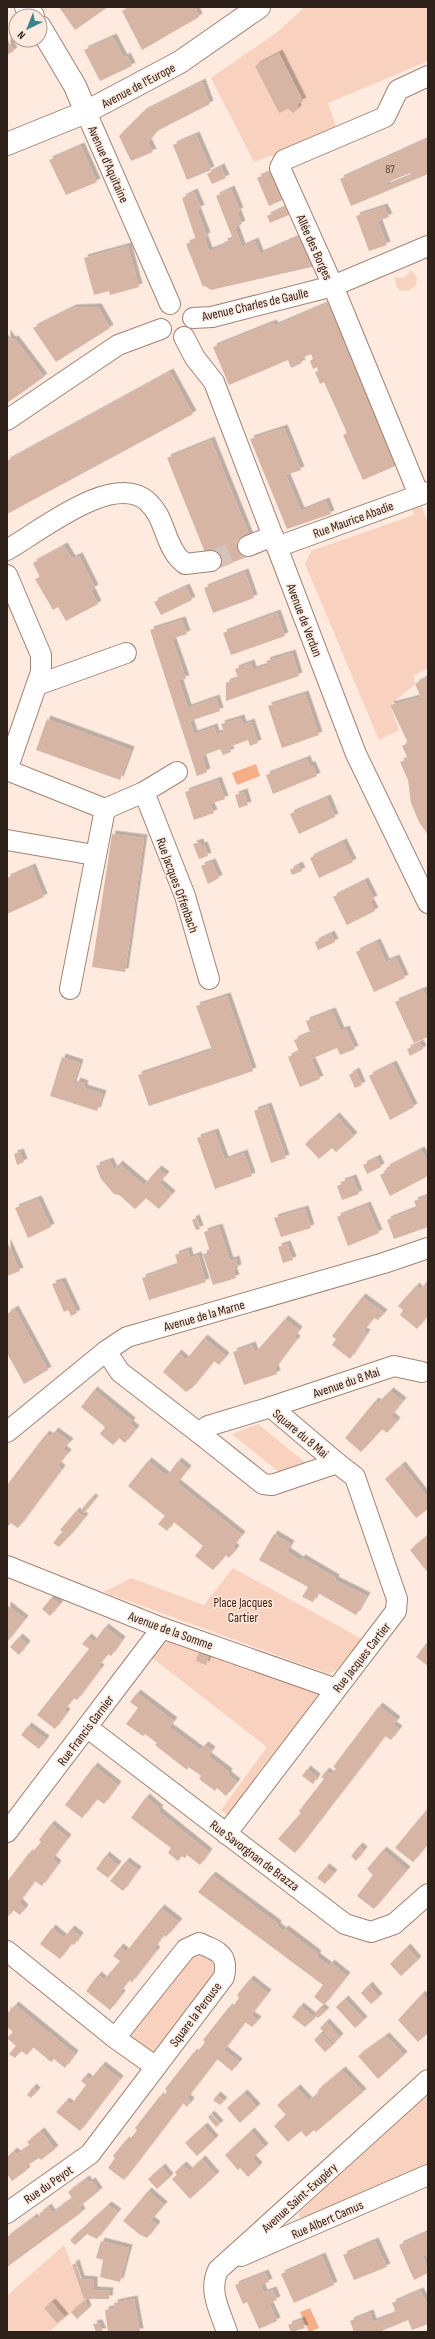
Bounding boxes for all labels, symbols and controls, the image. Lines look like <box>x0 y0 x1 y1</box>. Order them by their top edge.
north arrow <box>8 8 48 48</box>
text: N <box>15 28 28 42</box>
street label: Avenue de l'Europe <box>98 60 178 113</box>
street label: Avenue d'Aquitaine <box>84 123 132 205</box>
house number: 87 <box>385 163 395 176</box>
street label: Allée des Borges <box>292 211 336 283</box>
street label: Avenue Charles de Gaulle <box>200 285 310 325</box>
street label: Rue Maurice Abadie <box>311 498 396 542</box>
street label: Avenue de Verdun <box>282 581 325 659</box>
street label: Rue Jacques Offenbach <box>152 836 202 935</box>
street label: Avenue de la Marne <box>161 1297 247 1335</box>
street label: Avenue du 8 Mai <box>310 1364 382 1402</box>
street label: Square du 8 Mai <box>269 1406 332 1462</box>
park label: Place Jacques Cartier <box>214 1595 273 1626</box>
street label: Avenue de la Somme <box>125 1608 215 1654</box>
street label: Rue Jacques Cartier <box>329 1619 394 1696</box>
street label: Rue Francis Garnier <box>54 1692 118 1769</box>
street label: Rue Savorgnan de Brazza <box>207 1817 302 1895</box>
street label: Square la Perouse <box>166 1979 225 2050</box>
street label: Avenue Saint-Exupéry <box>258 2160 341 2237</box>
street label: Rue du Peyot <box>21 2162 76 2208</box>
street label: Rue Albert Camus <box>289 2197 366 2243</box>

